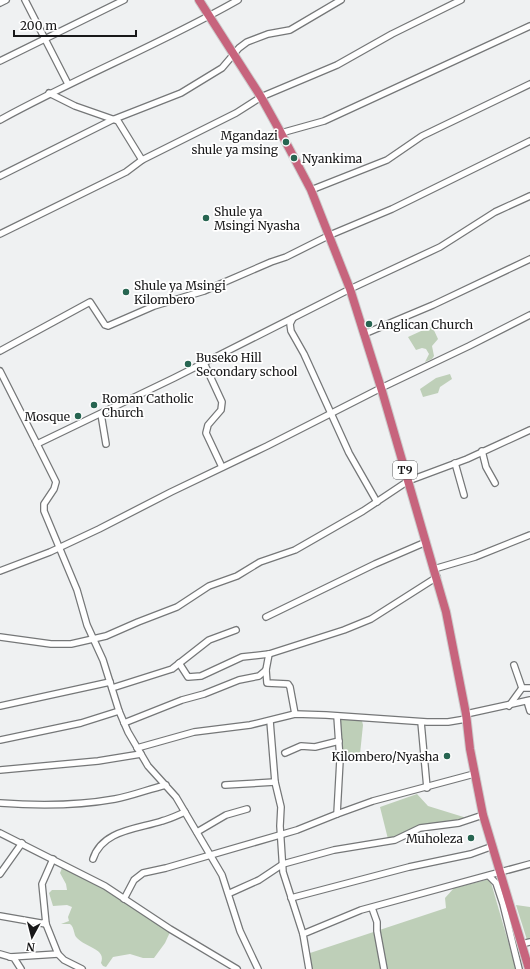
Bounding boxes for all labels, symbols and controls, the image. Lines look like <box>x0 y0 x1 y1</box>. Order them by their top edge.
scale bar <box>14 12 136 38</box>
text: 200 m <box>20 18 57 33</box>
place label: Mgandazi shule ya msing <box>192 128 279 157</box>
marker: Mgandazi shule ya msing <box>281 137 291 147</box>
place label: Nyankima <box>302 151 363 166</box>
marker: Nyankima <box>289 153 299 163</box>
place label: Shule ya Msingi Nyasha <box>214 204 301 233</box>
marker: Shule ya Msingi Nyasha <box>201 213 211 223</box>
place label: Shule ya Msingi Kilombero <box>134 278 226 307</box>
marker: Shule ya Msingi Kilombero <box>121 287 131 297</box>
place label: Anglican Church <box>376 317 473 332</box>
marker: Anglican Church <box>364 319 374 329</box>
place label: Buseko Hill Secondary school <box>196 350 298 379</box>
marker: Buseko Hill Secondary school <box>183 359 193 369</box>
place label: Roman Catholic Church <box>102 391 194 420</box>
marker: Roman Catholic Church <box>89 400 99 410</box>
place label: Mosque <box>24 409 70 424</box>
marker: Mosque <box>73 411 83 421</box>
road number: T9 <box>393 461 417 479</box>
place label: Kilombero/Nyasha <box>332 749 440 764</box>
marker: Kilombero/Nyasha <box>442 751 452 761</box>
place label: Muholeza <box>406 831 464 846</box>
marker: Muholeza <box>466 833 476 843</box>
north arrow <box>12 917 52 957</box>
text: N <box>25 939 36 954</box>

